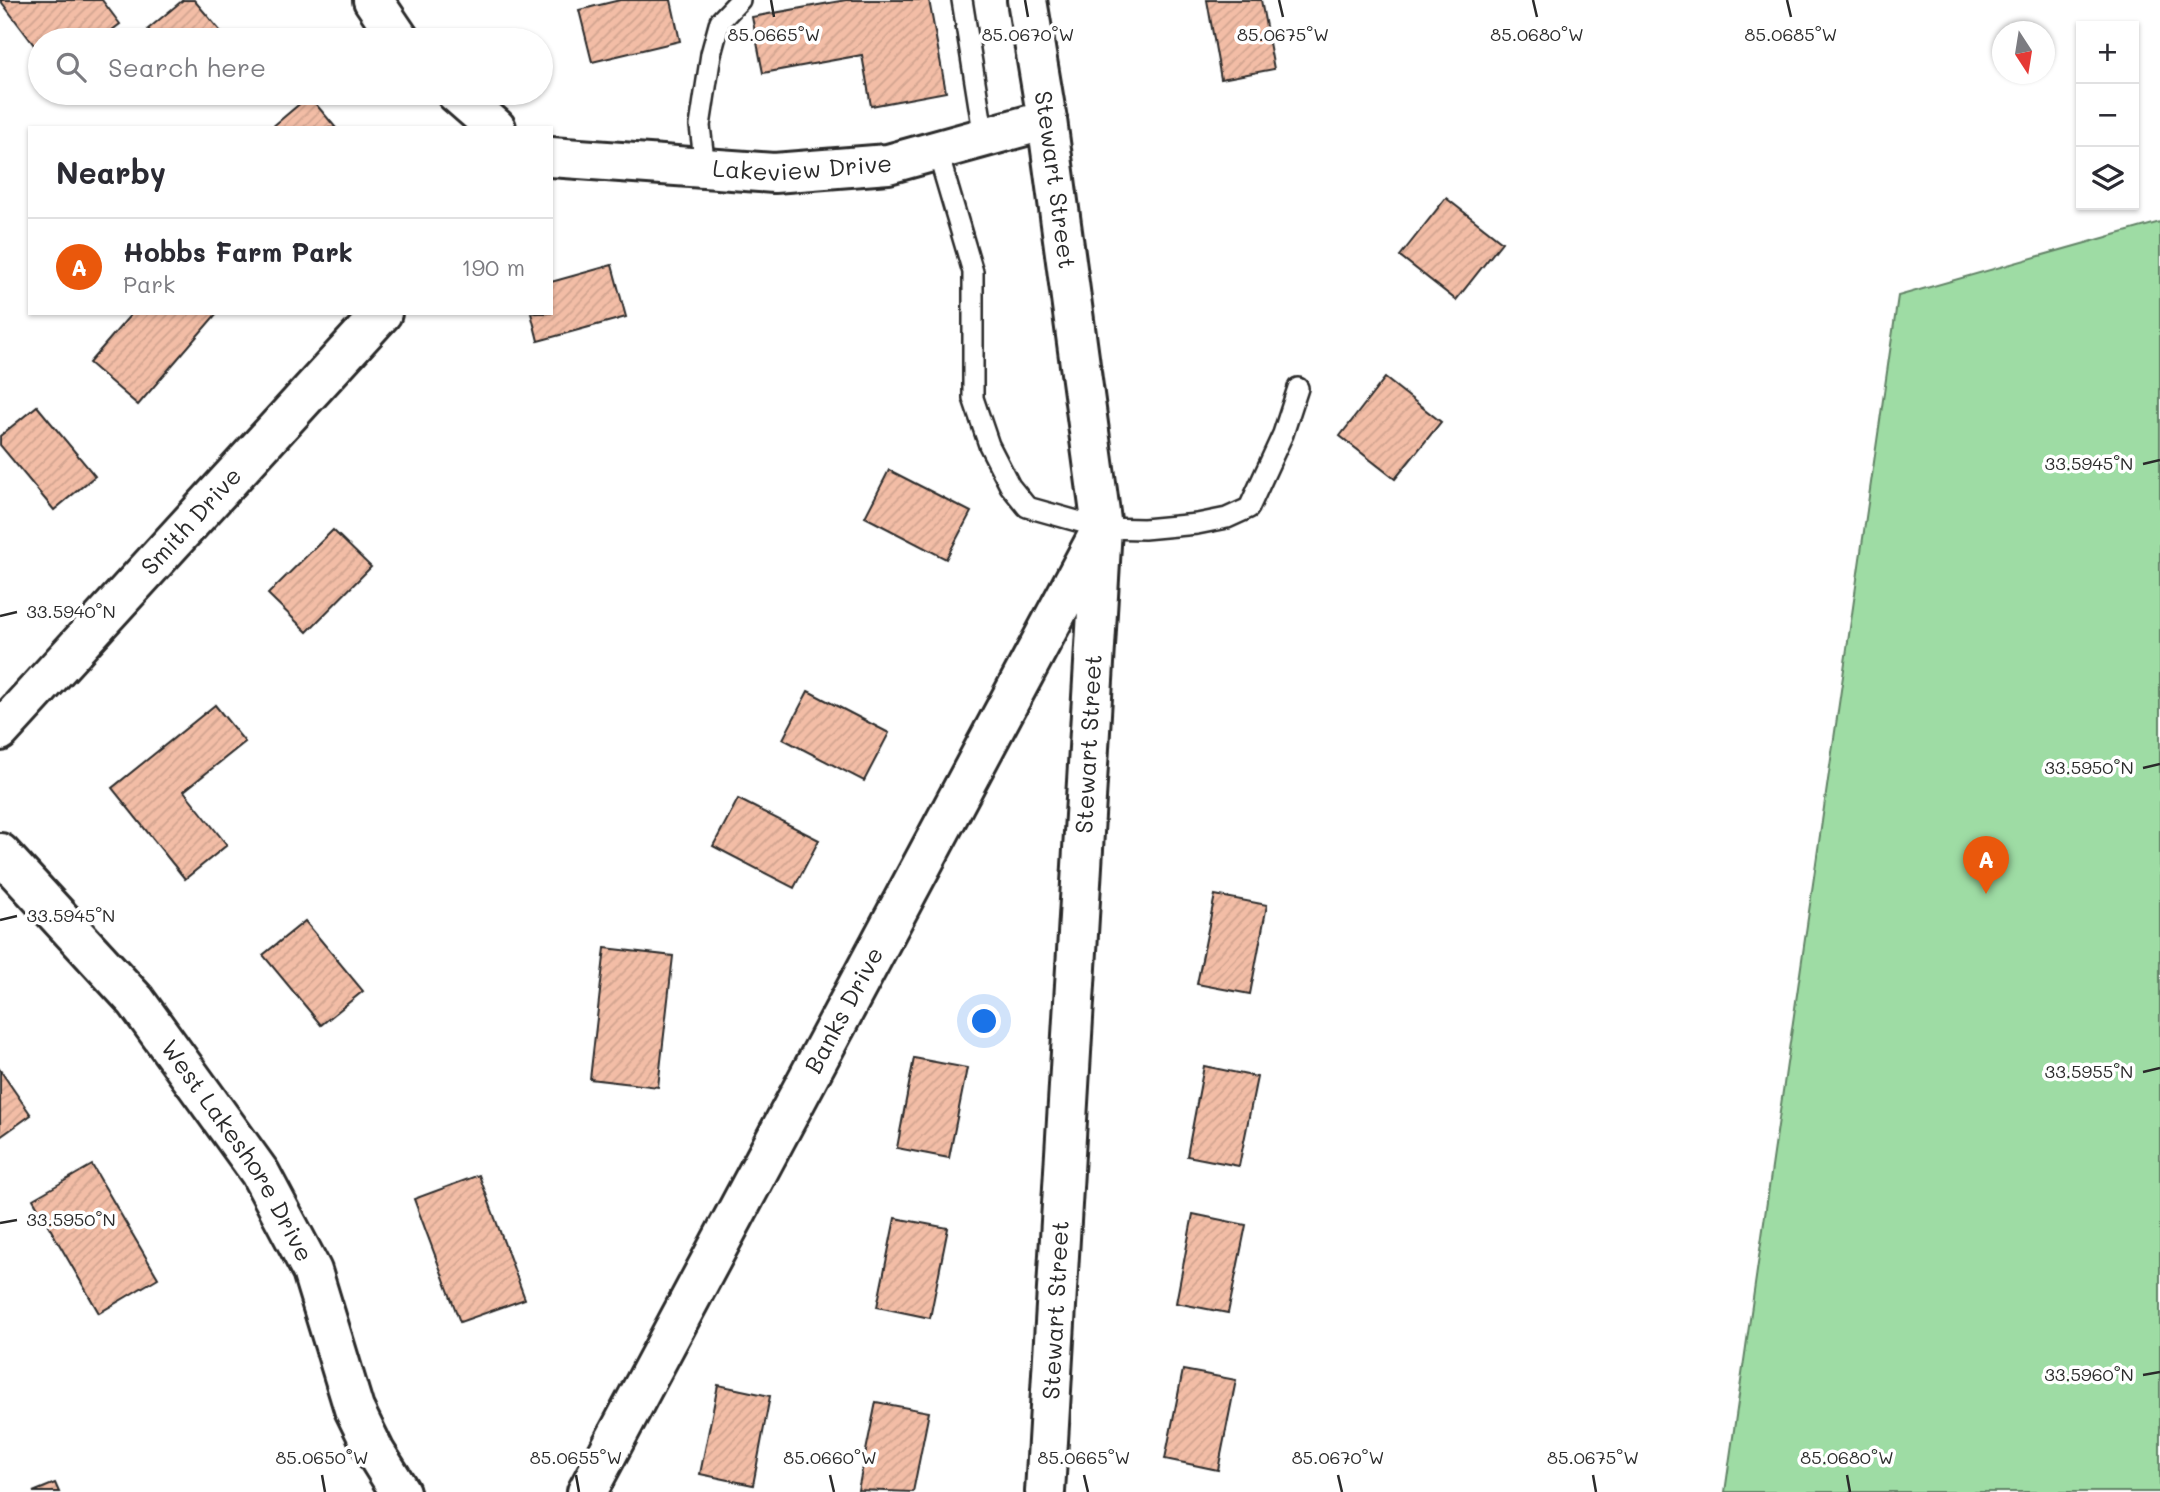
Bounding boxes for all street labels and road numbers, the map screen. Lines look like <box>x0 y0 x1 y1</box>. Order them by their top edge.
street label: Stewart Street <box>1028 88 1084 270</box>
street label: Lakeview Drive <box>712 147 893 187</box>
street label: Smith Drive <box>133 460 248 581</box>
street label: Stewart Street <box>1067 654 1108 834</box>
street label: Banks Drive <box>797 941 889 1078</box>
street label: West Lakeshore Drive <box>155 1033 321 1266</box>
street label: Stewart Street <box>1034 1220 1075 1400</box>

